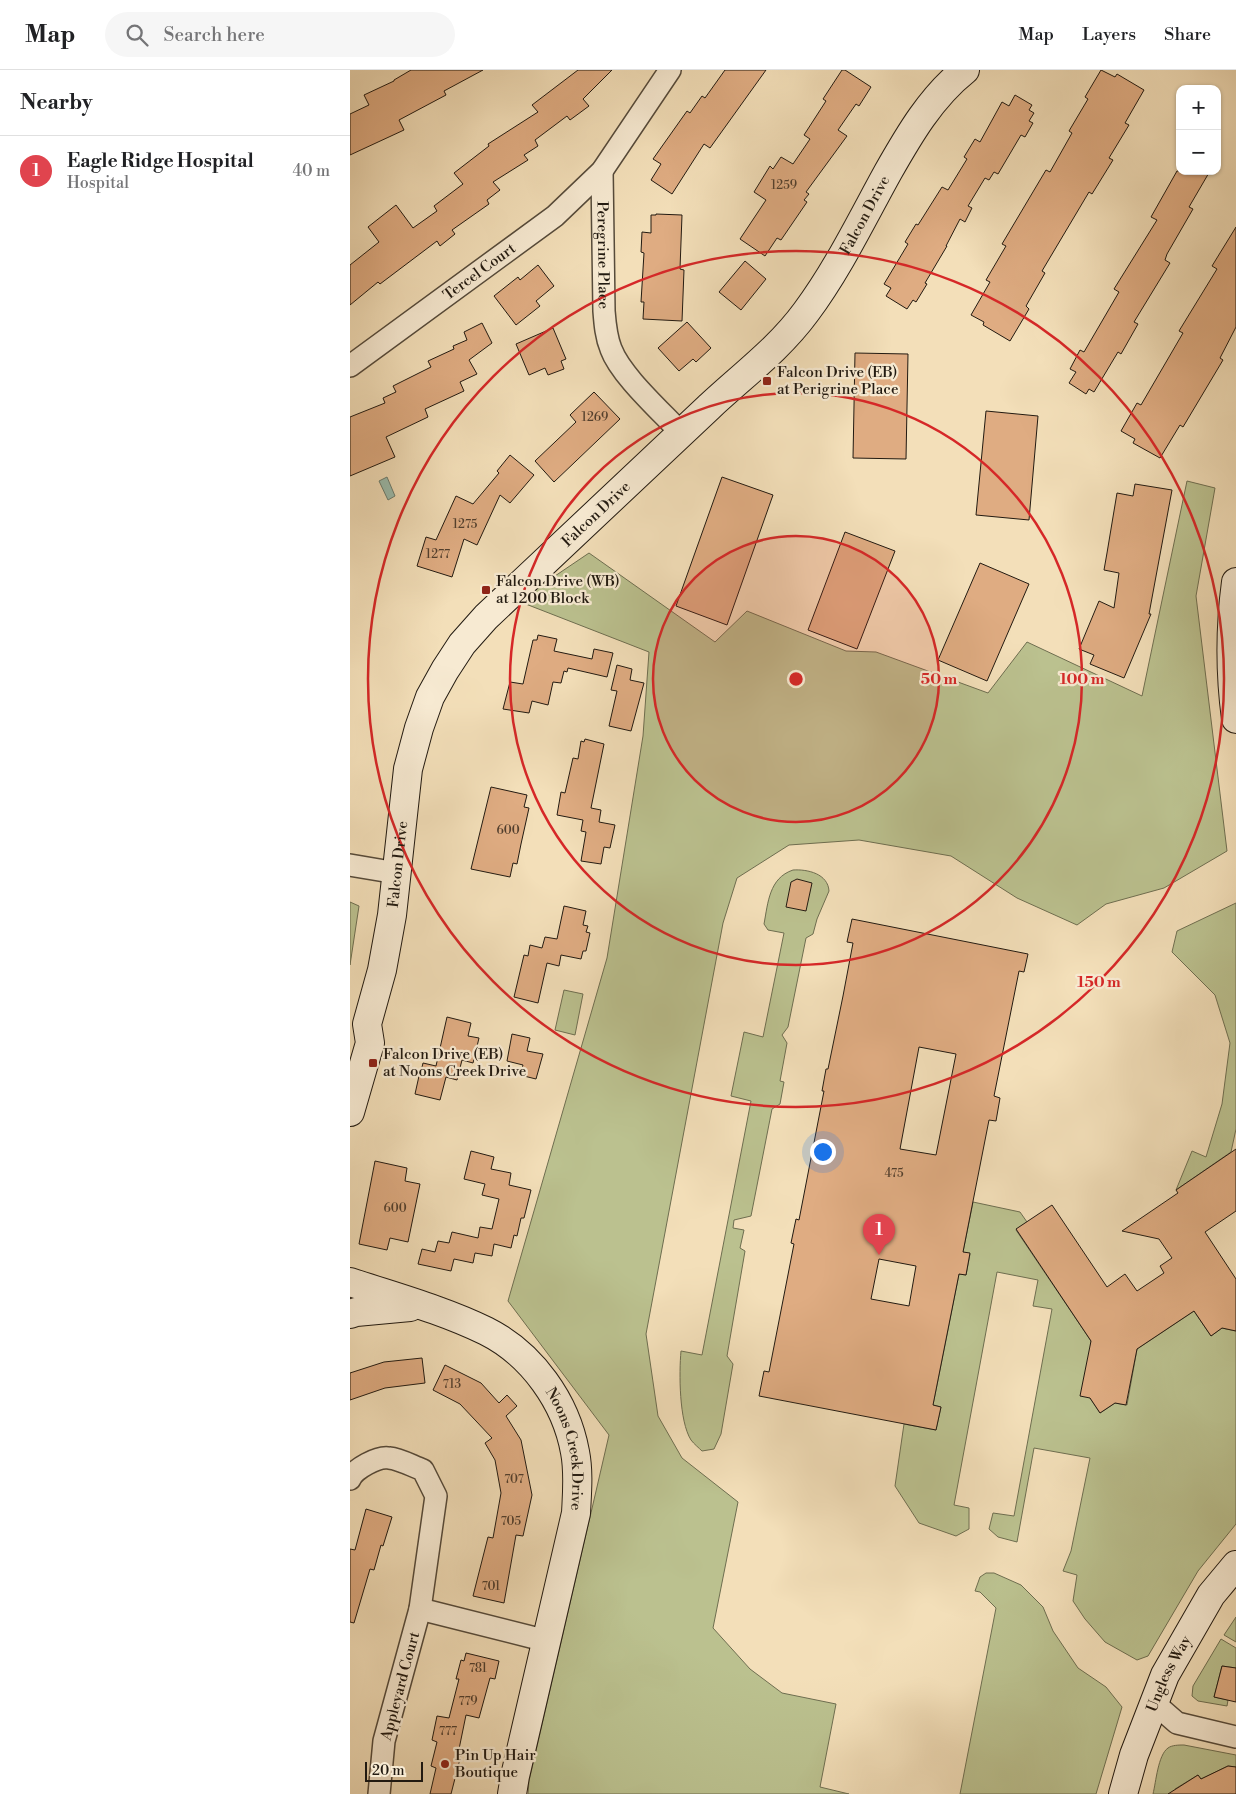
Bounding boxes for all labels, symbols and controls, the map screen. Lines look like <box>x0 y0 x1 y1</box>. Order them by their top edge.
search box <box>105 12 455 57</box>
text: Map <box>25 20 75 50</box>
icon: search <box>123 21 151 49</box>
text: Search here <box>163 23 265 47</box>
text: Map <box>1019 23 1054 46</box>
text: Layers <box>1082 23 1136 46</box>
text: Share <box>1164 23 1211 46</box>
map controls <box>1176 85 1221 175</box>
button: + <box>1176 85 1221 130</box>
text: Nearby <box>20 90 93 116</box>
button: − <box>1176 130 1221 175</box>
text: Eagle Ridge Hospital <box>67 149 254 173</box>
text: 1 <box>32 161 40 181</box>
text: 40 m <box>293 161 330 181</box>
street label: Falcon Drive <box>836 172 894 258</box>
text: Hospital <box>67 173 129 193</box>
house number: 1259 <box>771 178 797 193</box>
street label: Peregrine Place <box>592 201 613 309</box>
street label: Tercel Court <box>439 239 520 305</box>
place label: Falcon Drive (EB) at Perigrine Place <box>777 363 899 399</box>
marker: Falcon Drive (EB) at Perigrine Place <box>761 375 773 387</box>
house number: 1269 <box>582 410 608 425</box>
street label: Falcon Drive <box>558 477 634 551</box>
house number: 1275 <box>453 517 478 532</box>
house number: 1277 <box>426 547 450 562</box>
place label: Falcon Drive (WB) at 1200 Block <box>496 572 620 608</box>
marker: Falcon Drive (WB) at 1200 Block <box>480 584 492 596</box>
centre of rings <box>787 670 805 688</box>
text: 50 m <box>921 670 957 689</box>
text: 100 m <box>1060 670 1105 689</box>
street label: Falcon Drive <box>384 820 412 909</box>
house number: 600 <box>496 823 520 838</box>
text: 150 m <box>1077 973 1121 992</box>
place label: Falcon Drive (EB) at Noons Creek Drive <box>383 1045 526 1081</box>
marker: Falcon Drive (EB) at Noons Creek Drive <box>367 1057 379 1069</box>
your location <box>810 1139 836 1165</box>
house number: 475 <box>884 1166 904 1181</box>
house number: 600 <box>383 1201 407 1216</box>
pin: 1 <box>863 1214 895 1255</box>
house number: 713 <box>443 1377 462 1392</box>
street label: Noons Creek Drive <box>541 1384 586 1511</box>
house number: 707 <box>504 1472 524 1487</box>
house number: 705 <box>501 1514 522 1529</box>
house number: 701 <box>482 1579 501 1594</box>
street label: Appleyard Court <box>377 1629 424 1744</box>
street label: Ungless Way <box>1143 1632 1196 1715</box>
house number: 781 <box>469 1661 488 1676</box>
house number: 779 <box>458 1694 478 1709</box>
house number: 777 <box>439 1724 457 1739</box>
place label: Pin Up Hair Boutique <box>454 1746 536 1782</box>
marker: Pin Up Hair Boutique <box>439 1758 451 1770</box>
scale bar <box>365 1759 422 1782</box>
text: 20 m <box>372 1762 404 1780</box>

